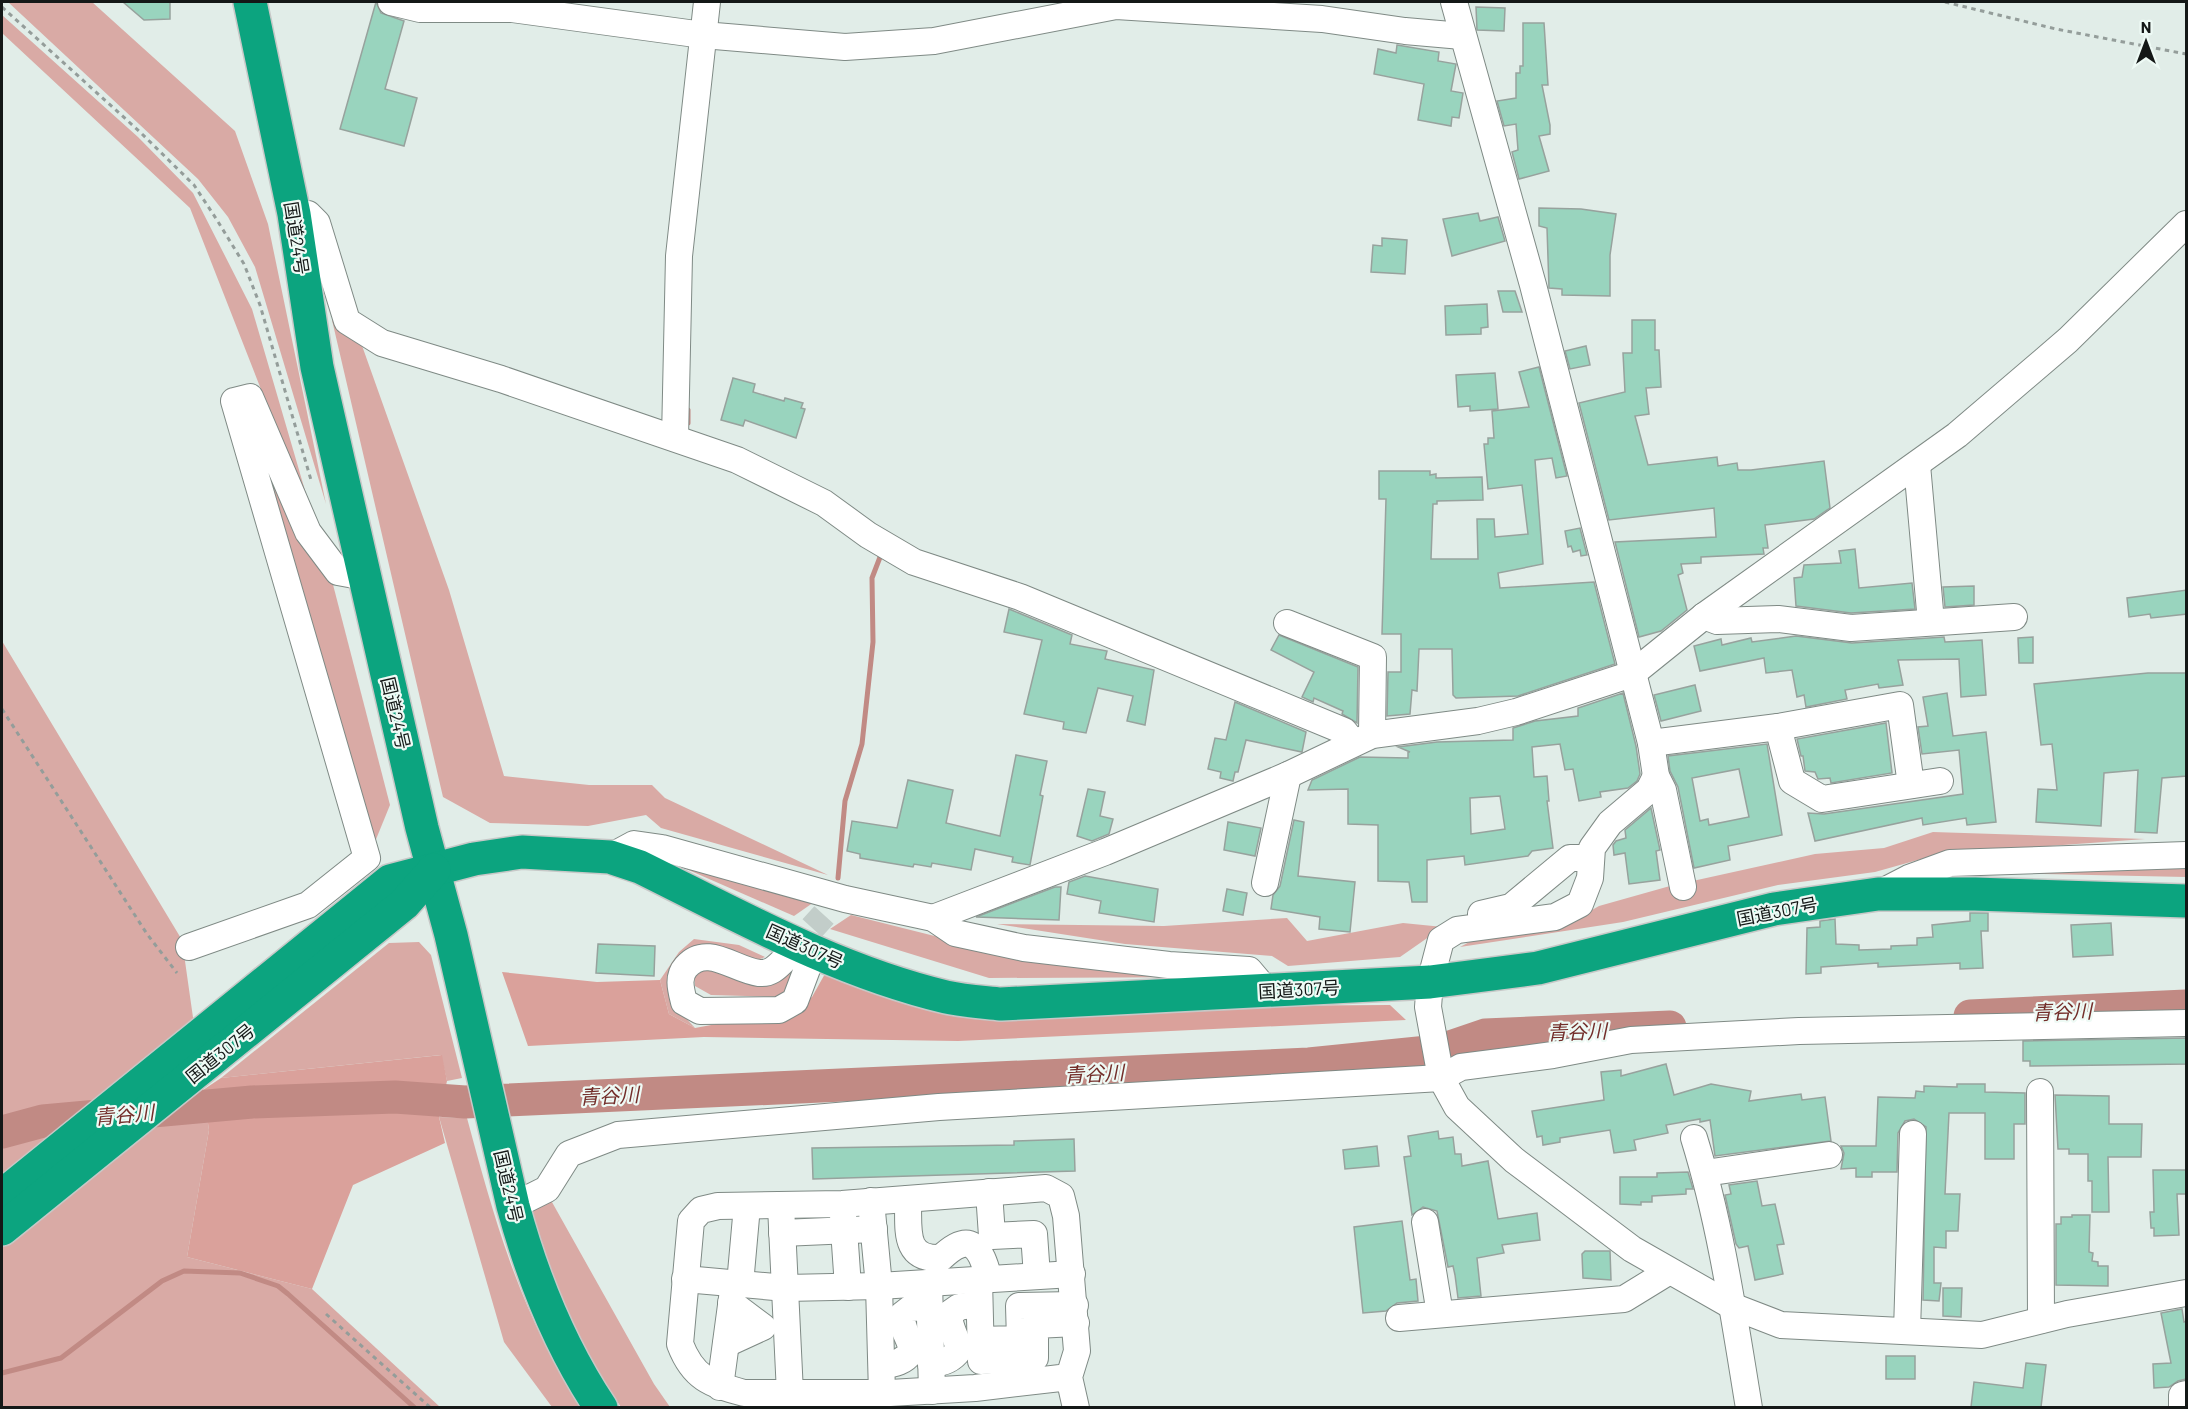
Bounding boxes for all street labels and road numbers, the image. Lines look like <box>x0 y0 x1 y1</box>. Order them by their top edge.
street label: 国道24号 <box>280 200 314 276</box>
street label: 国道24号 <box>377 675 415 751</box>
street label: 国道307号 <box>1735 892 1819 930</box>
street label: 国道307号 <box>763 919 847 973</box>
street label: 国道307号 <box>1257 976 1341 1002</box>
street label: 国道307号 <box>181 1019 259 1087</box>
street label: 国道24号 <box>490 1148 528 1224</box>

